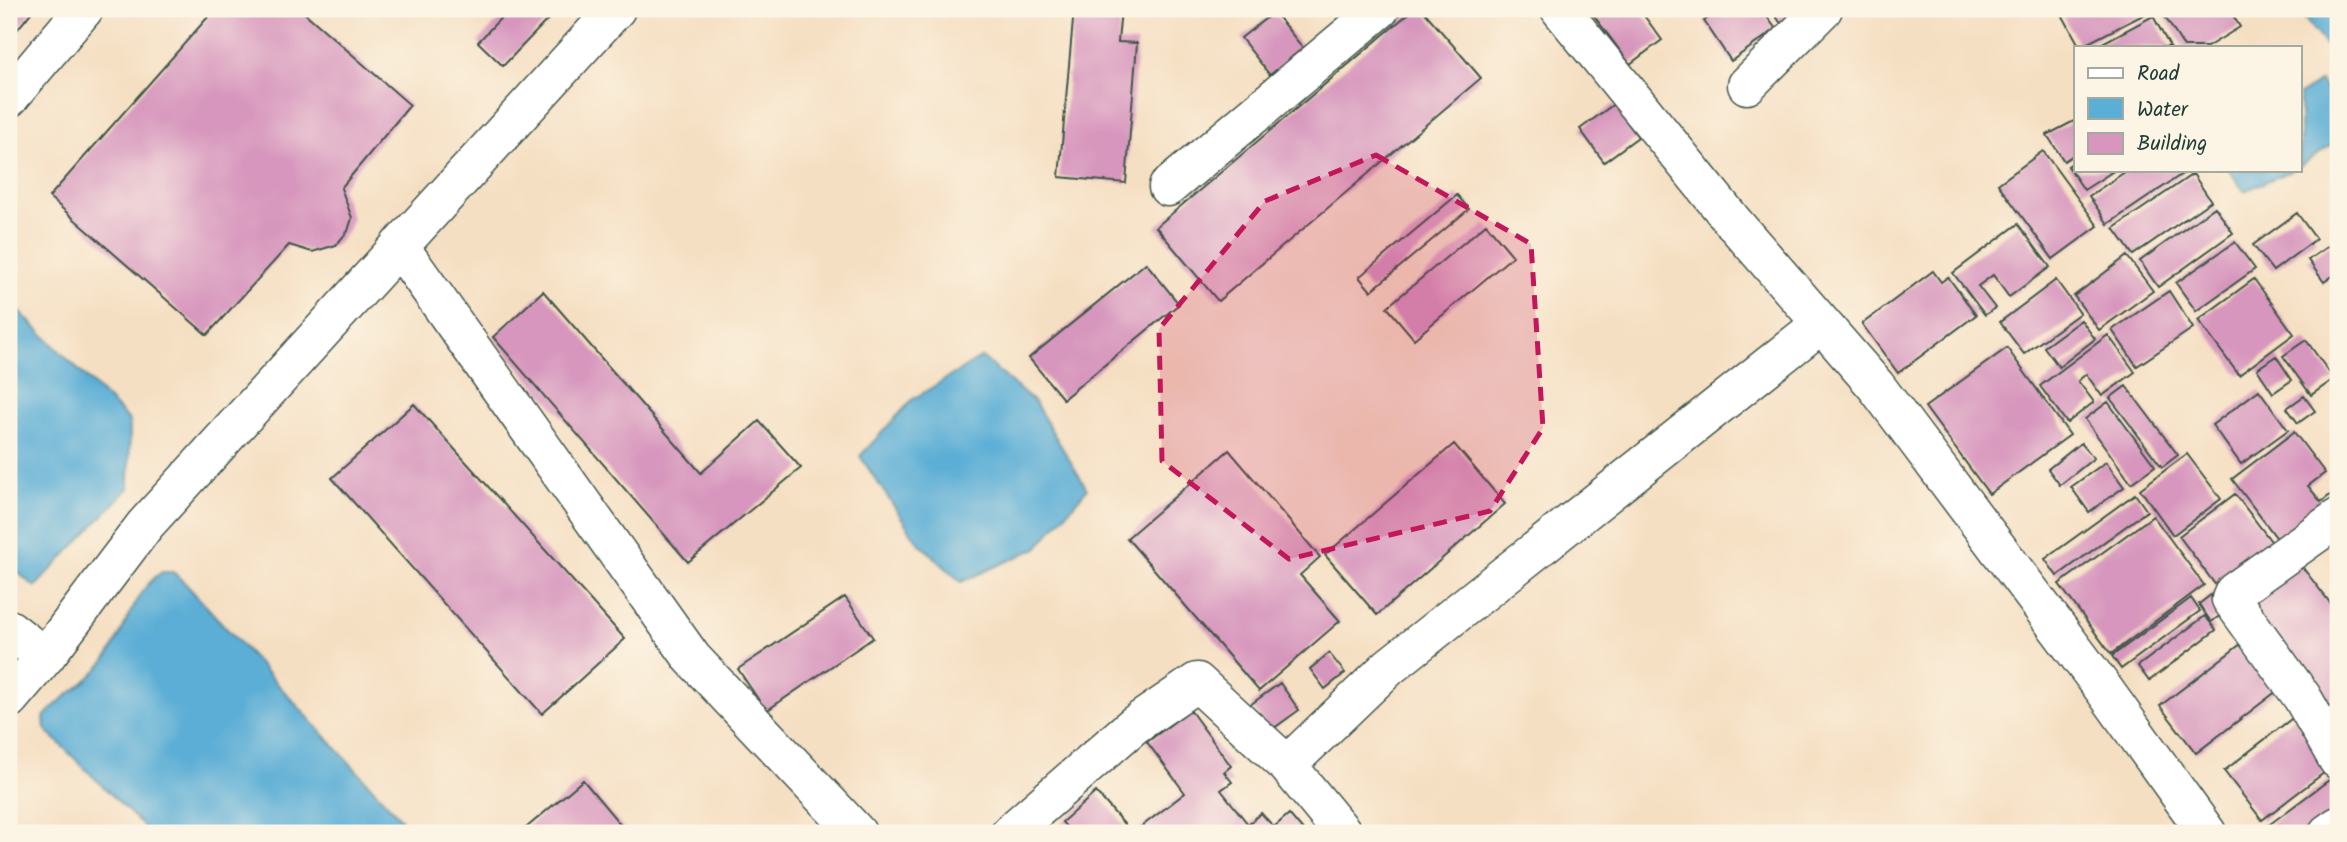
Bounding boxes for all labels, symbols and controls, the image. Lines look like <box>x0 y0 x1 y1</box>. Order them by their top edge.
legend <box>2074 46 2302 172</box>
text: Road <box>2137 58 2180 91</box>
text: Water <box>2137 94 2189 127</box>
text: Building <box>2137 128 2207 161</box>

